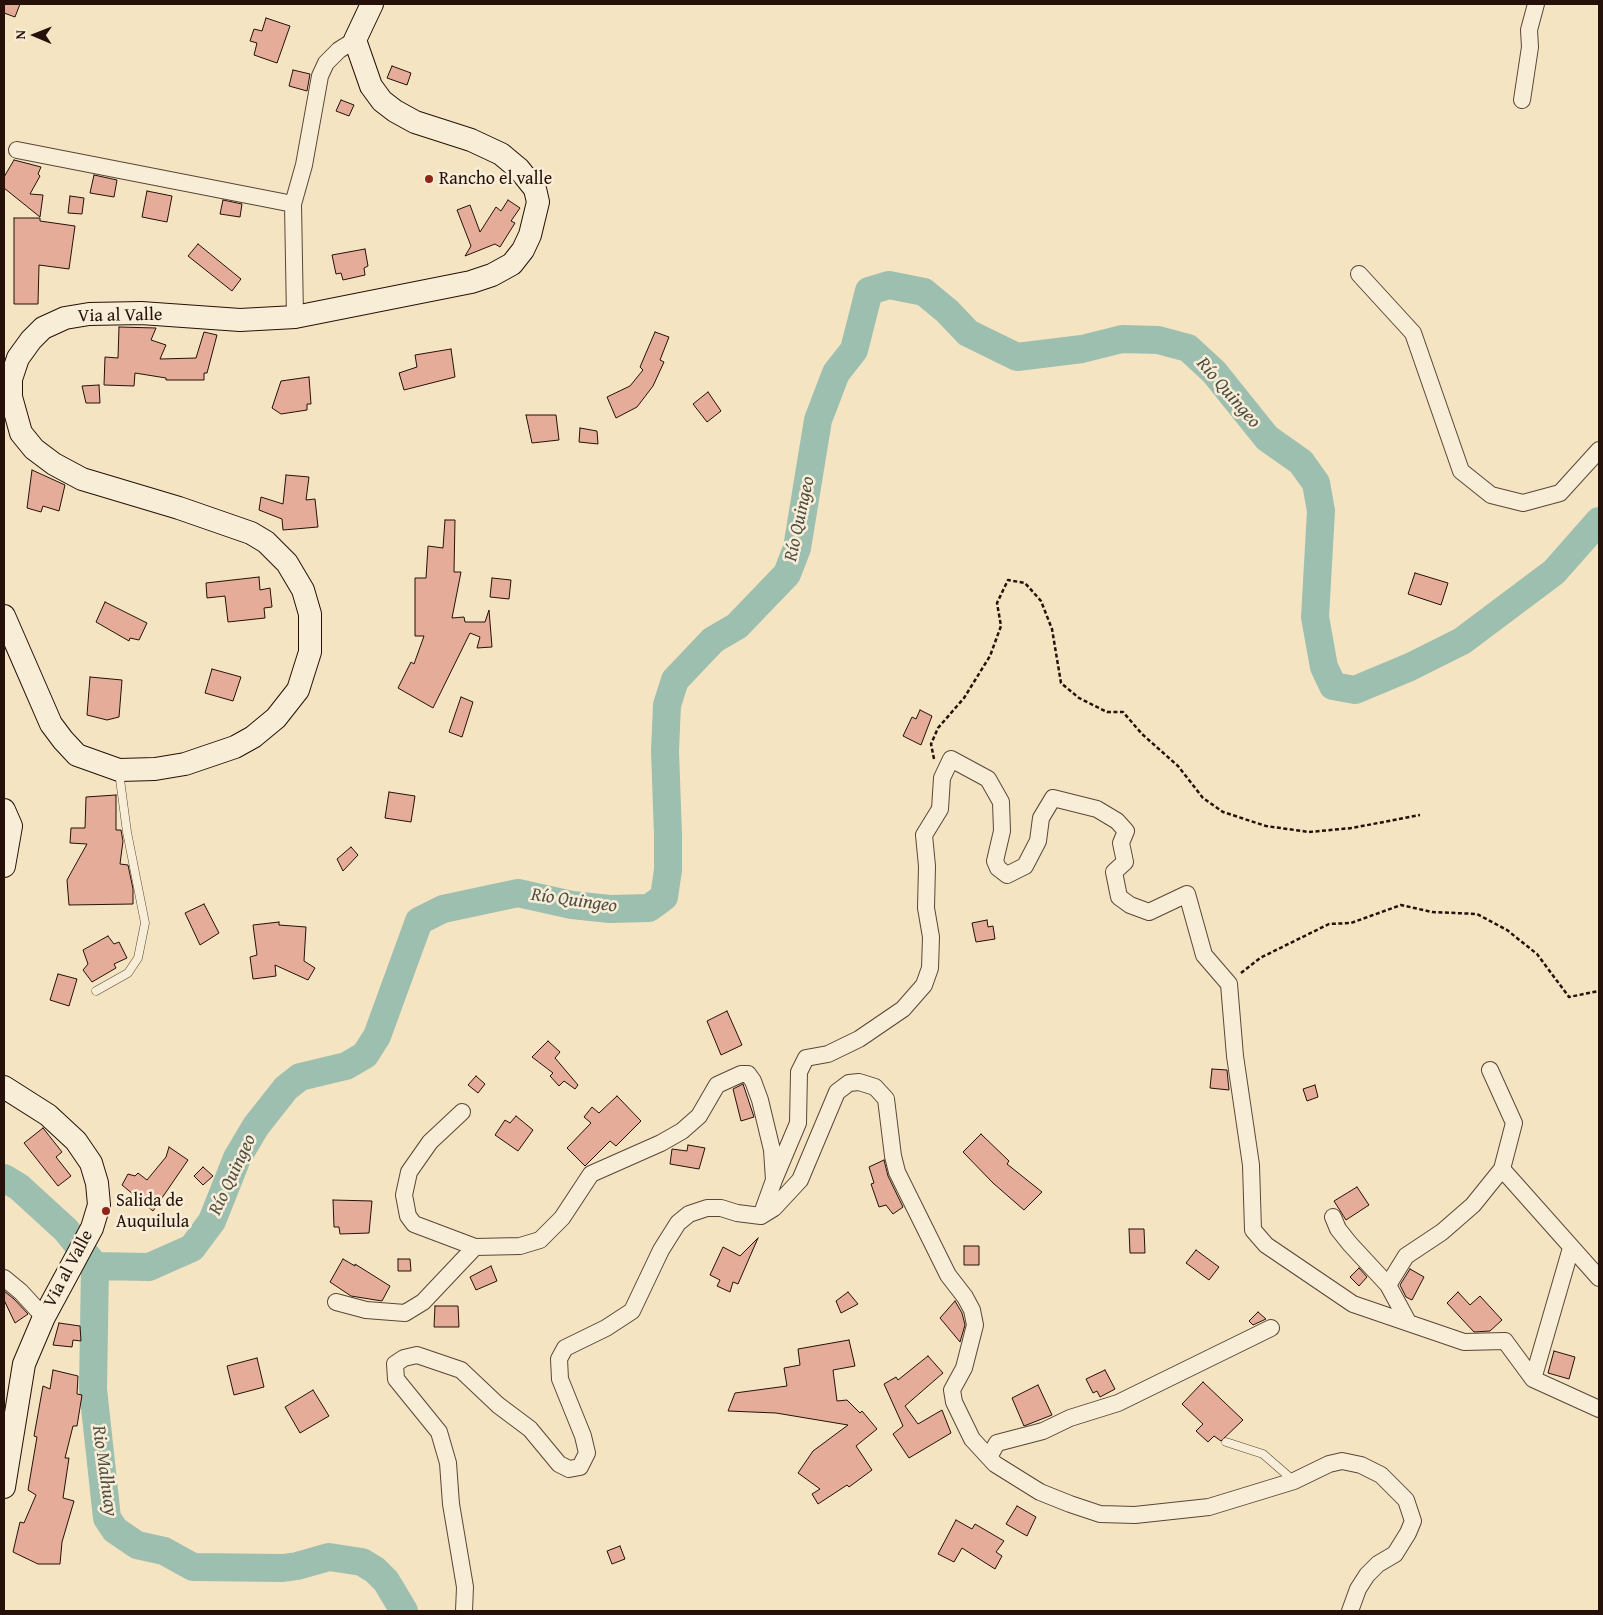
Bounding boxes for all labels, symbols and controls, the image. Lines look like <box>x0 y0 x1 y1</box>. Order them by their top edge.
north arrow <box>10 10 60 60</box>
text: N <box>10 30 30 40</box>
place label: Rancho el valle <box>439 168 552 190</box>
marker: Rancho el valle <box>423 173 435 185</box>
street label: Via al Valle <box>78 304 162 328</box>
water label: Río Quingeo <box>1191 353 1265 433</box>
water label: Río Quingeo <box>780 474 820 564</box>
water label: Río Quingeo <box>530 884 618 918</box>
water label: Río Quingeo <box>204 1131 262 1219</box>
place label: Salida de Auquilula <box>116 1190 189 1232</box>
marker: Salida de Auquilula <box>100 1205 112 1217</box>
street label: Via al Valle <box>40 1227 98 1311</box>
water label: Rio Malhuay <box>86 1424 122 1518</box>

